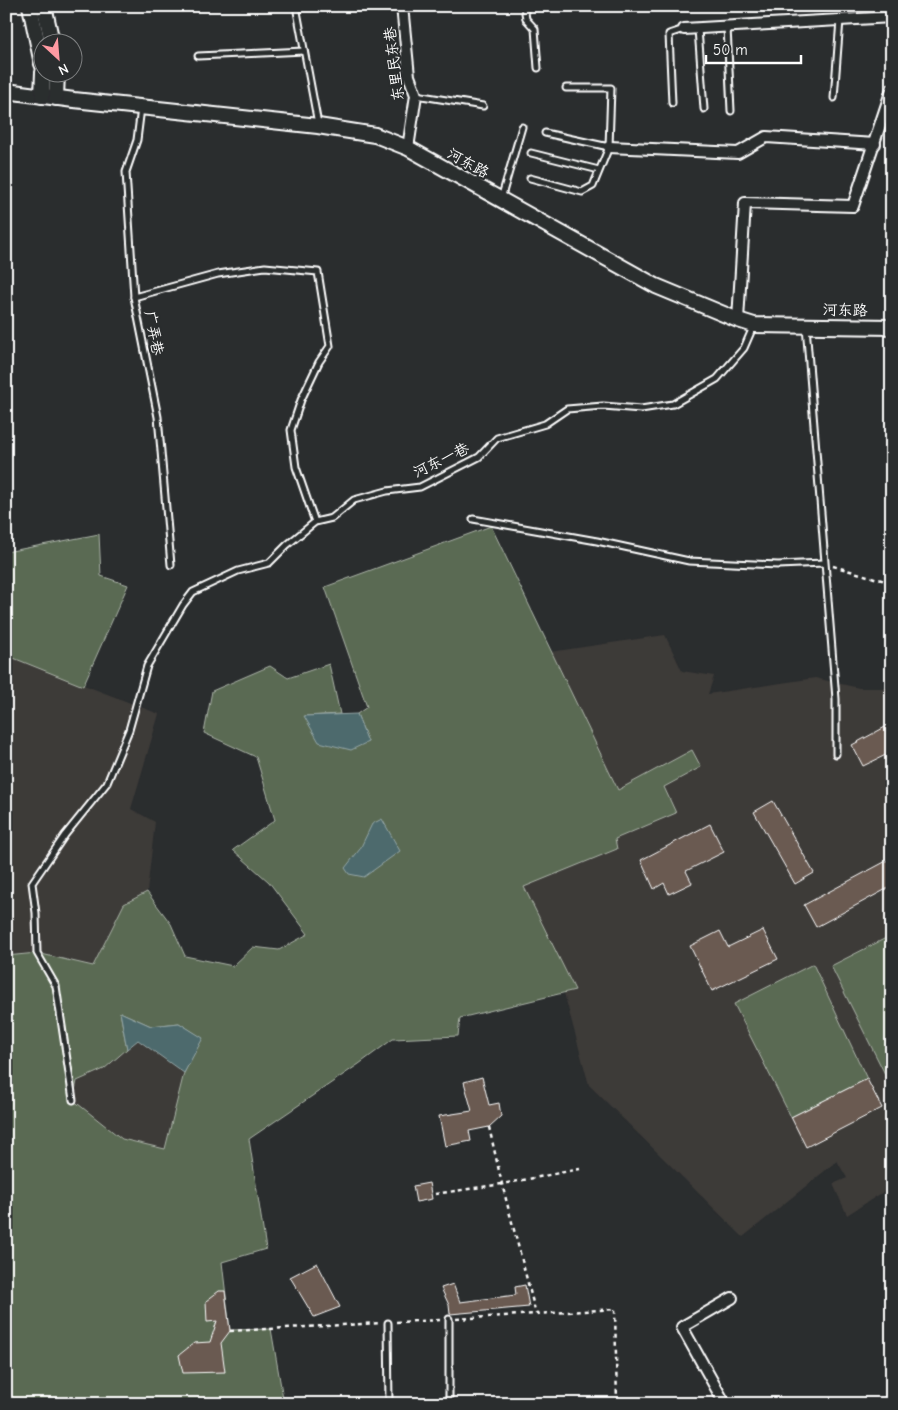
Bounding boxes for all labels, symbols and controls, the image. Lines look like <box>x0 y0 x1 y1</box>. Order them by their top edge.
street label: 东里民东巷 <box>380 26 408 102</box>
north arrow <box>32 32 82 82</box>
scale bar <box>706 32 800 64</box>
text: 50 m <box>713 41 748 59</box>
text: N <box>56 60 71 79</box>
street label: 河东路 <box>444 144 492 182</box>
street label: 河东路 <box>822 301 868 319</box>
street label: 广弄巷 <box>141 309 167 357</box>
street label: 河东一巷 <box>410 439 472 481</box>

